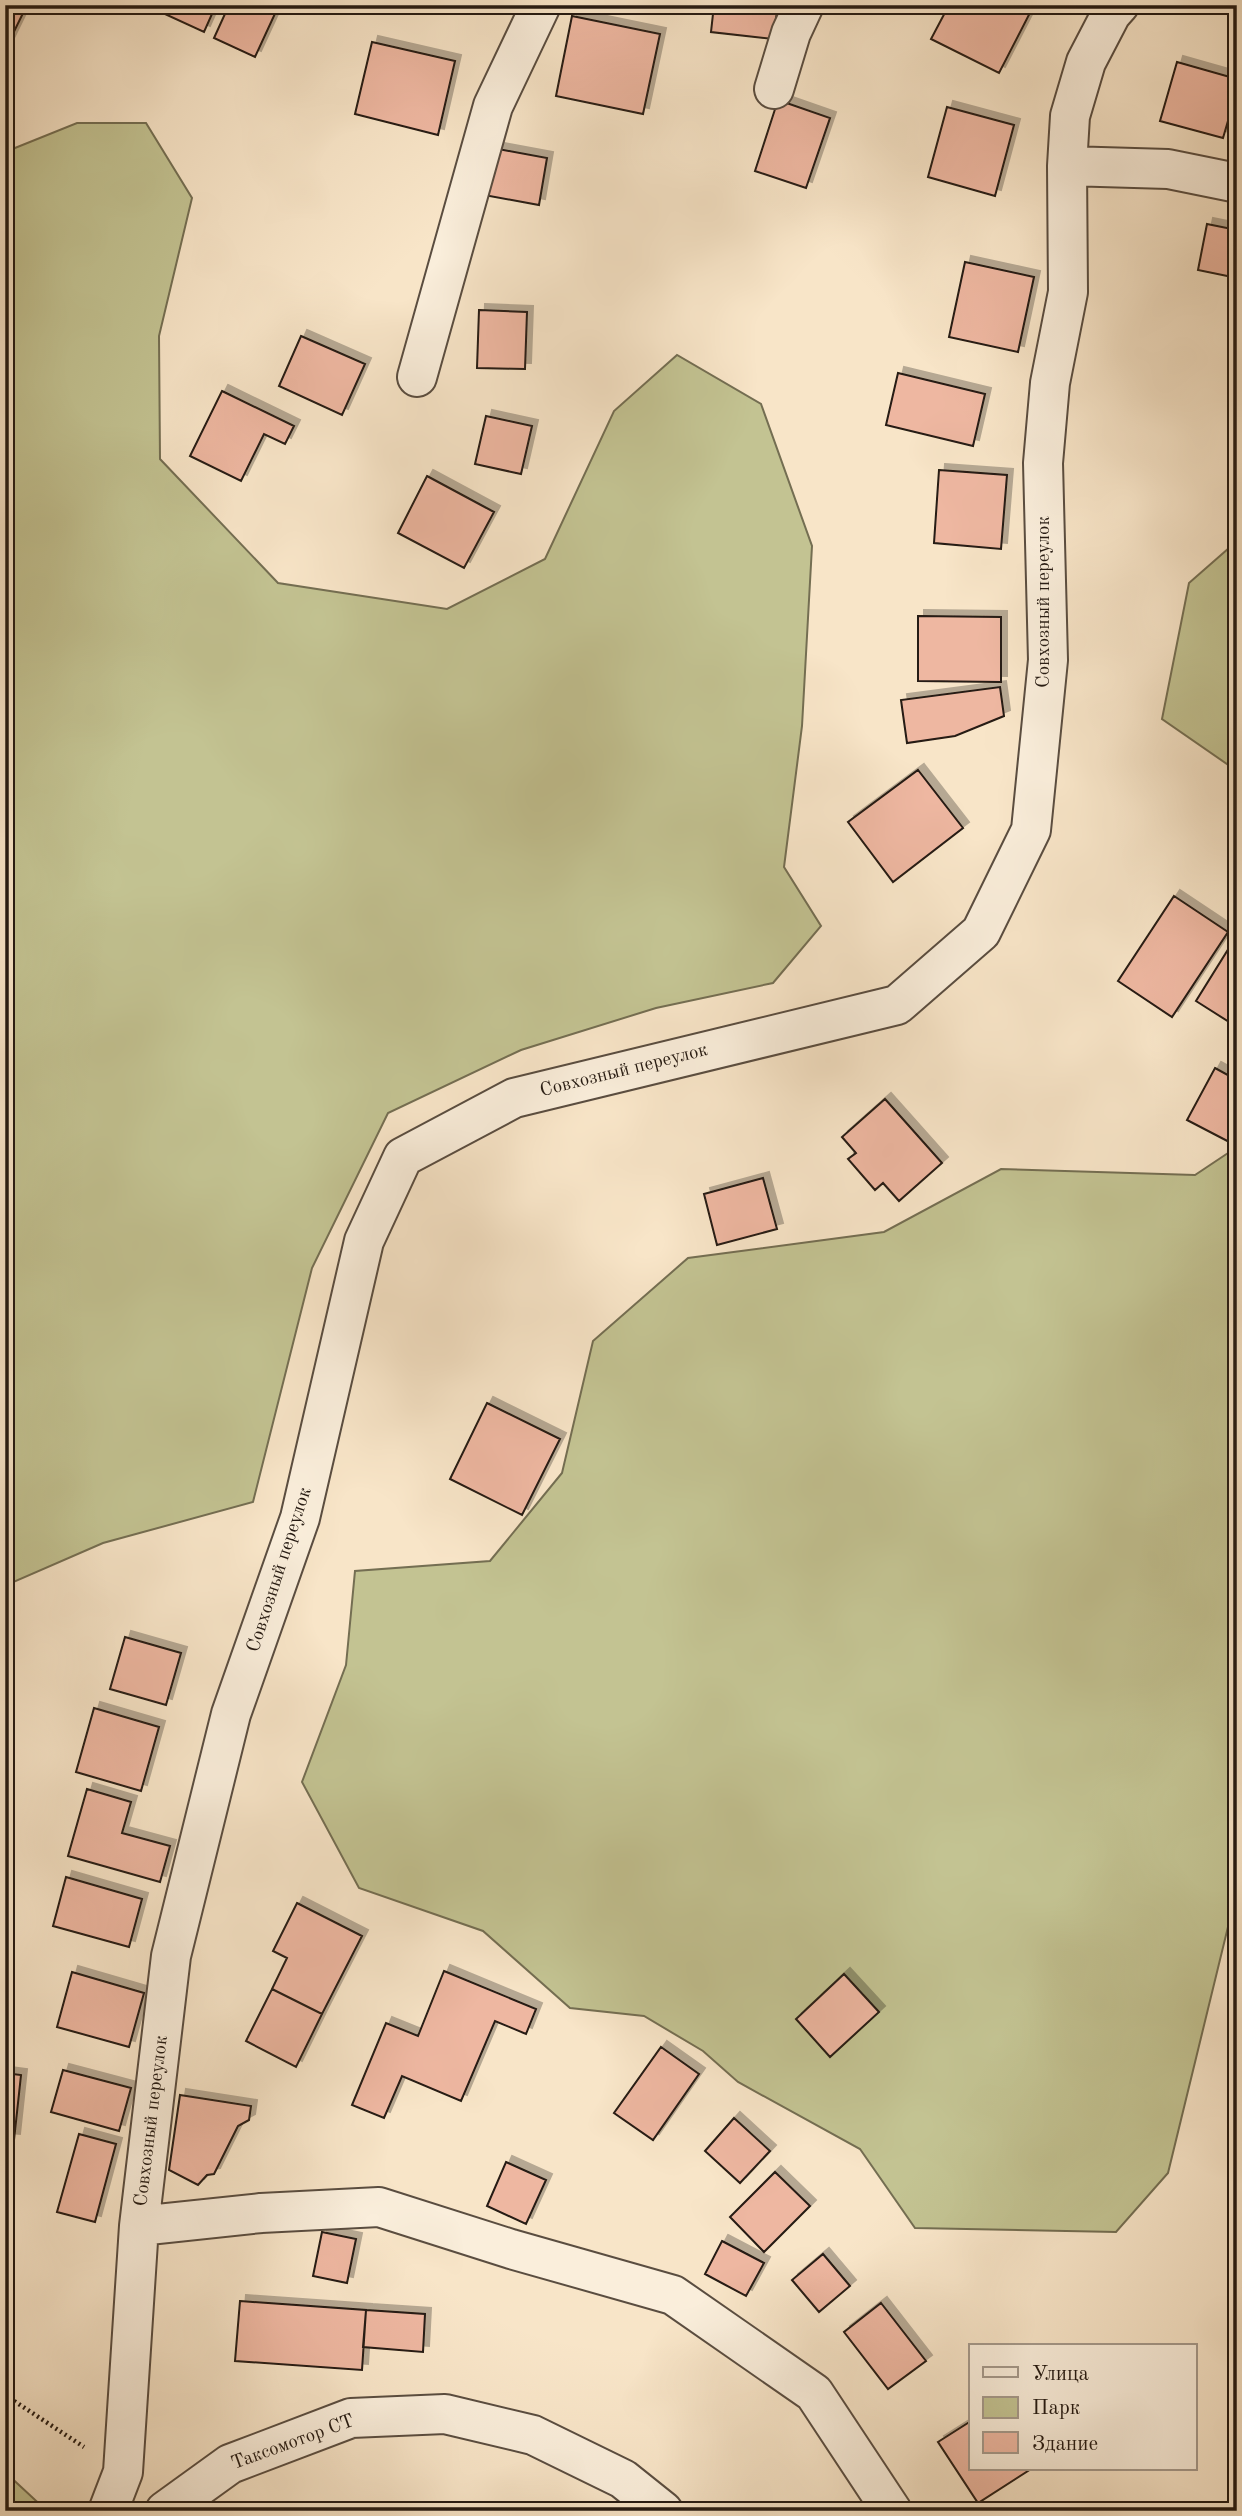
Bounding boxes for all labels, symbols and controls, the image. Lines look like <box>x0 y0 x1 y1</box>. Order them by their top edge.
street label: Совхозный переулок <box>1035 515 1054 688</box>
street label: Совхозный переулок <box>538 1041 710 1101</box>
street label: Совхозный переулок <box>244 1485 316 1655</box>
street label: Совхозный переулок <box>132 2034 172 2208</box>
legend <box>969 2344 1196 2470</box>
text: Улица <box>1032 2364 1089 2385</box>
text: Парк <box>1032 2398 1081 2419</box>
street label: Таксомотор СТ <box>229 2412 357 2474</box>
text: Здание <box>1032 2434 1098 2455</box>

